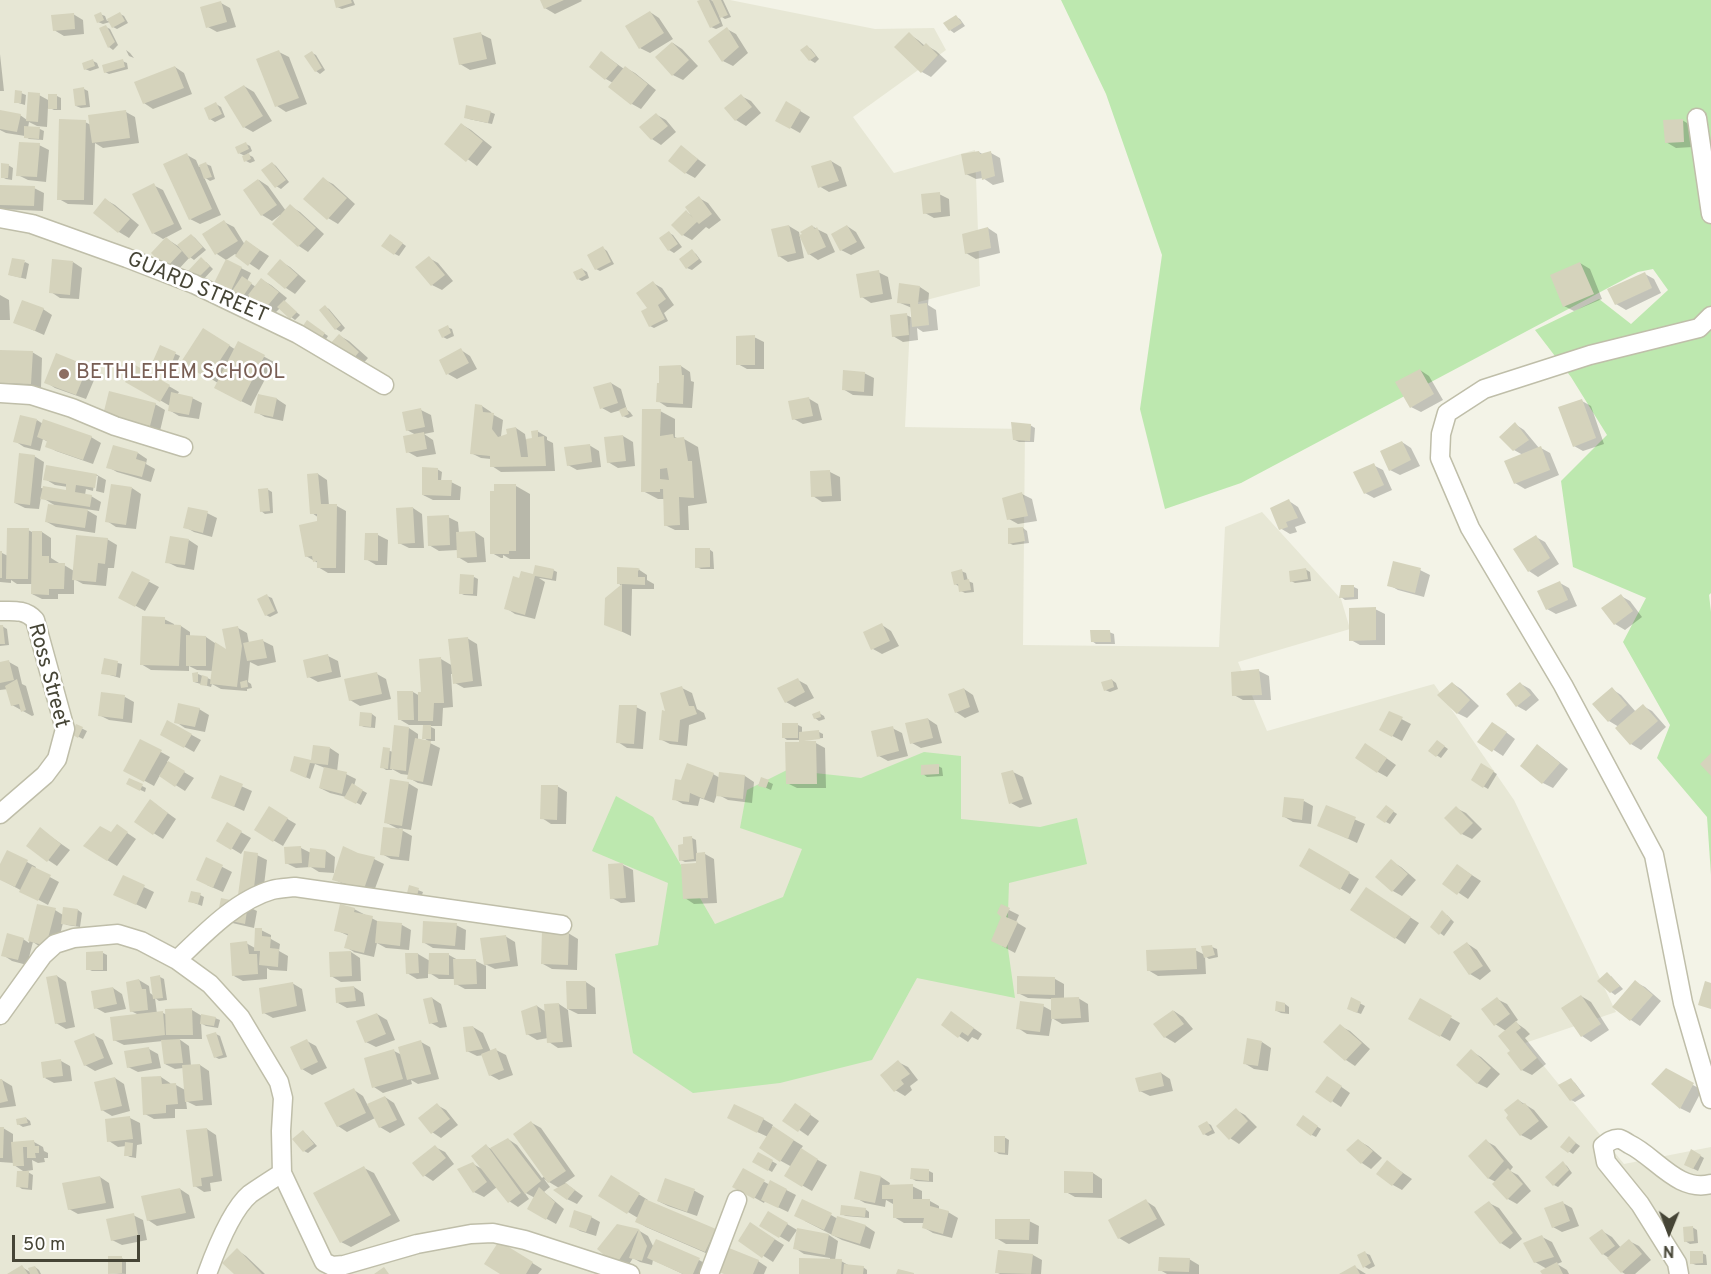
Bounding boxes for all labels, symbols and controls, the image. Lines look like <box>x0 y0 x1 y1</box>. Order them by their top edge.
street label: GUARD STREET <box>123 248 271 330</box>
place label: BETHLEHEM SCHOOL <box>76 361 285 387</box>
marker: BETHLEHEM SCHOOL <box>57 367 71 381</box>
street label: Ross Street <box>21 621 73 731</box>
north arrow <box>1639 1202 1699 1262</box>
scale bar <box>15 1223 142 1261</box>
text: 50 m <box>23 1234 65 1257</box>
text: N <box>1663 1240 1675 1260</box>

